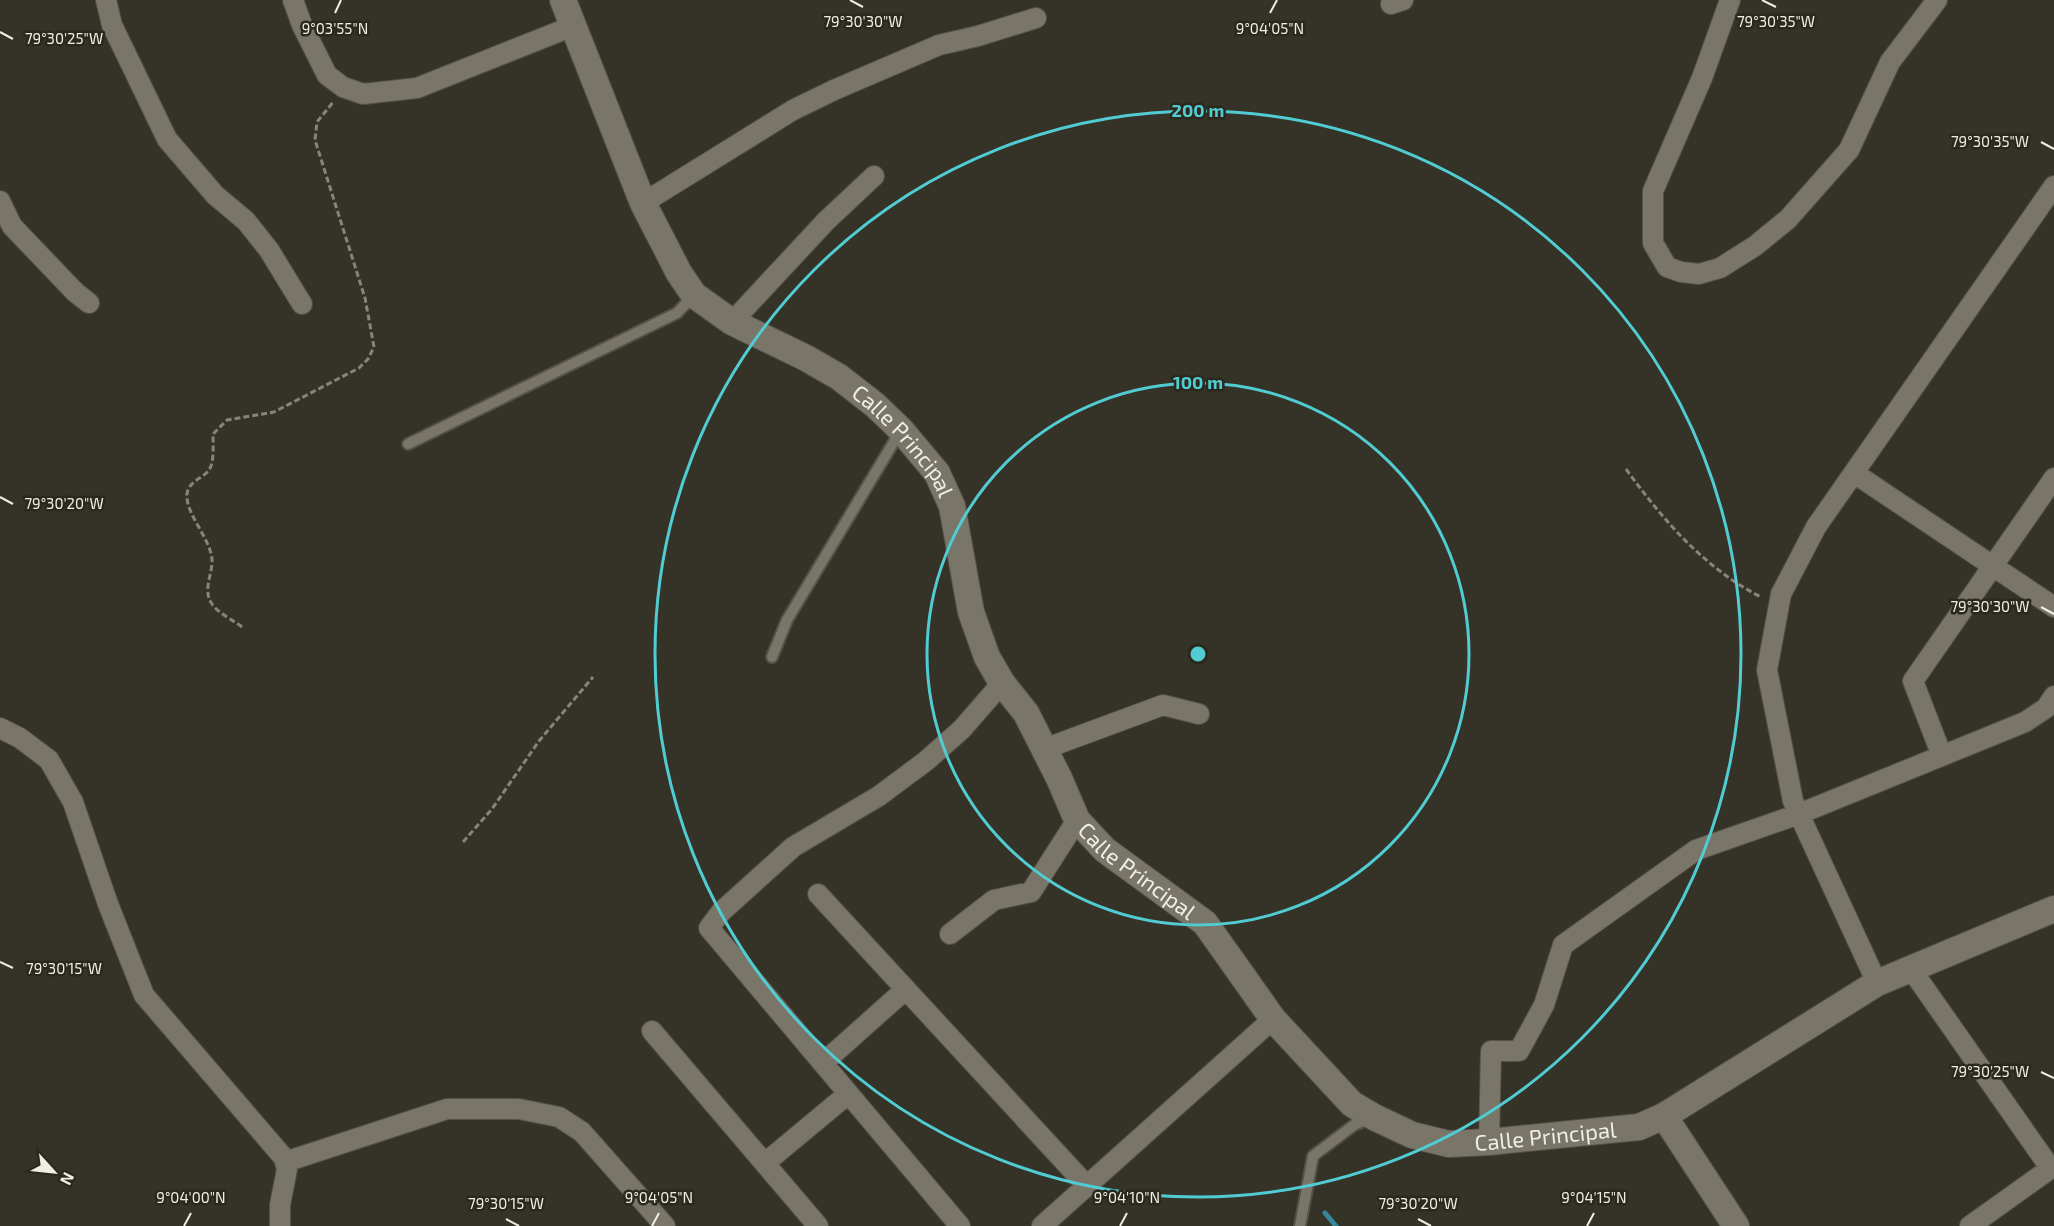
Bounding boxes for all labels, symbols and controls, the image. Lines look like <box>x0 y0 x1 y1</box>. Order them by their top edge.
text: 79°30'30"W <box>823 12 903 30</box>
text: 79°30'35"W <box>1737 12 1815 30</box>
text: 9°03'55"N <box>302 19 368 37</box>
text: 9°04'05"N <box>1236 19 1304 37</box>
text: 79°30'25"W <box>25 29 103 47</box>
text: 200 m <box>1172 99 1224 121</box>
text: 79°30'35"W <box>1951 132 2029 150</box>
text: 100 m <box>1173 371 1223 393</box>
street label: Calle Principal <box>848 378 960 501</box>
text: 79°30'20"W <box>24 494 104 512</box>
text: 79°30'30"W <box>1950 597 2030 615</box>
centre of rings <box>1188 644 1208 664</box>
street label: Calle Principal <box>1074 816 1202 924</box>
text: 79°30'15"W <box>26 959 102 977</box>
text: 79°30'25"W <box>1951 1062 2029 1080</box>
street label: Calle Principal <box>1474 1115 1618 1155</box>
north arrow <box>24 1142 84 1202</box>
text: N <box>57 1170 79 1189</box>
text: 9°04'00"N <box>156 1188 226 1206</box>
text: 9°04'05"N <box>625 1188 693 1206</box>
text: 9°04'10"N <box>1094 1188 1160 1206</box>
text: 9°04'15"N <box>1561 1188 1627 1206</box>
text: 79°30'15"W <box>468 1194 544 1212</box>
text: 79°30'20"W <box>1378 1194 1458 1212</box>

